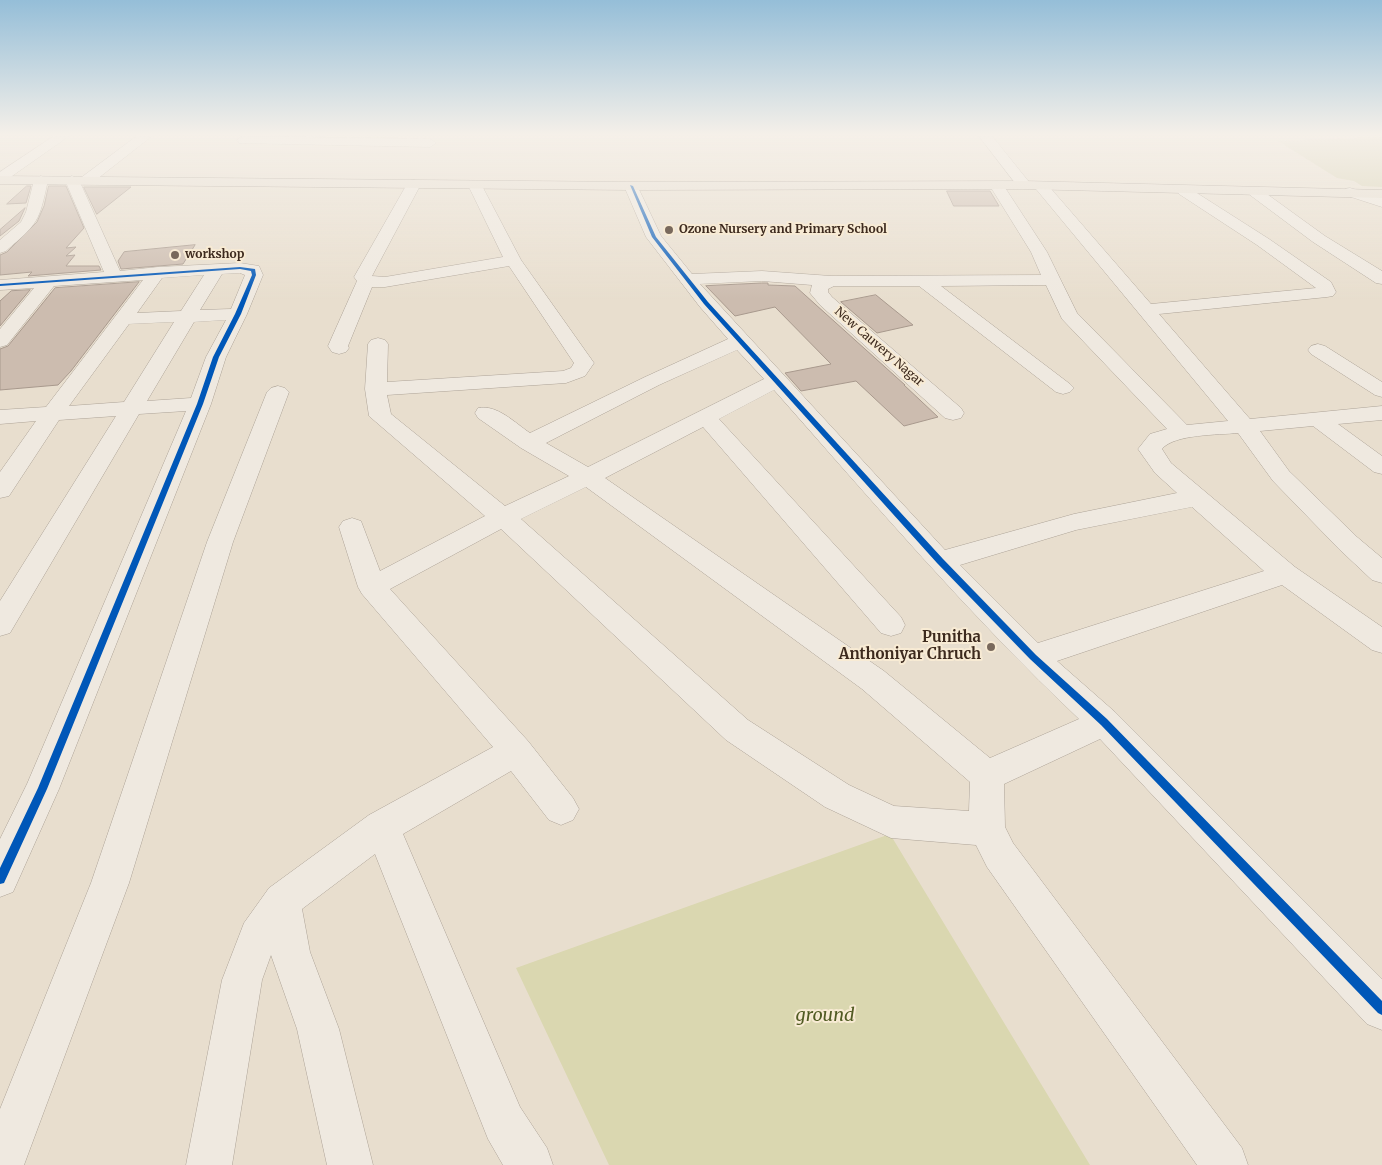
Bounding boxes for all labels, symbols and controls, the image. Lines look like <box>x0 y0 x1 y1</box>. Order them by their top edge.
place label: Ozone Nursery and Primary School <box>679 223 887 237</box>
marker: Ozone Nursery and Primary School <box>663 224 675 236</box>
place label: workshop <box>185 248 244 262</box>
marker: workshop <box>169 249 181 261</box>
street label: New Cauvery Nagar <box>832 304 926 390</box>
place label: Punitha Anthoniyar Chruch <box>839 629 981 664</box>
marker: Punitha Anthoniyar Chruch <box>985 641 997 653</box>
park label: ground <box>796 1005 854 1027</box>

